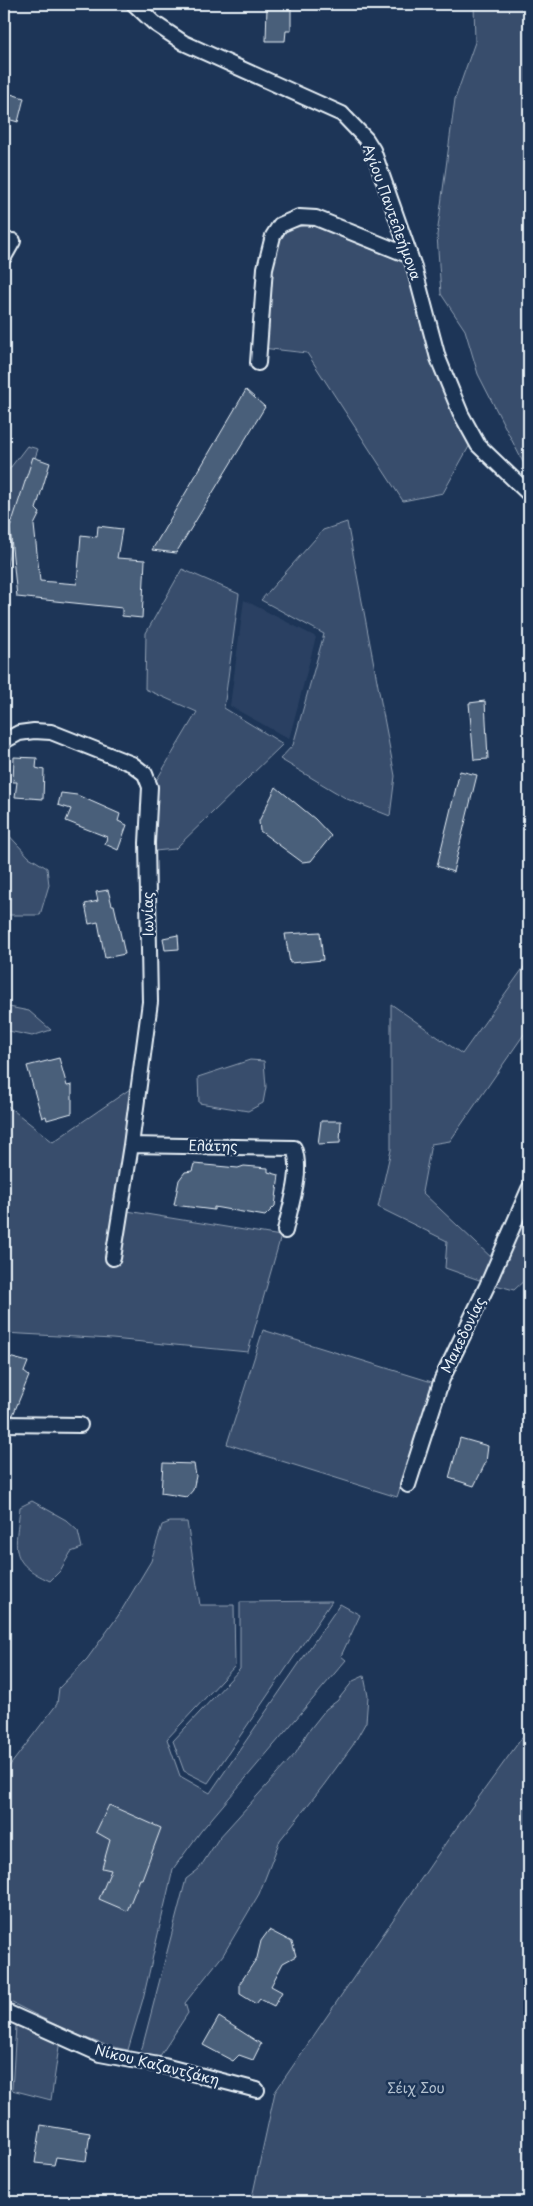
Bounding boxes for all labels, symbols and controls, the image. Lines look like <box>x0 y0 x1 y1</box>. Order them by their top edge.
street label: Αγίου Παντελεήμονα <box>358 141 427 283</box>
street label: Ιωνίας <box>137 892 158 936</box>
street label: Ελάτης <box>188 1135 238 1156</box>
street label: Μακεδονίας <box>435 1293 490 1376</box>
street label: Νίκου Καζαντζάκη <box>92 2039 222 2090</box>
park label: Σέιχ Σου <box>387 2077 445 2098</box>

